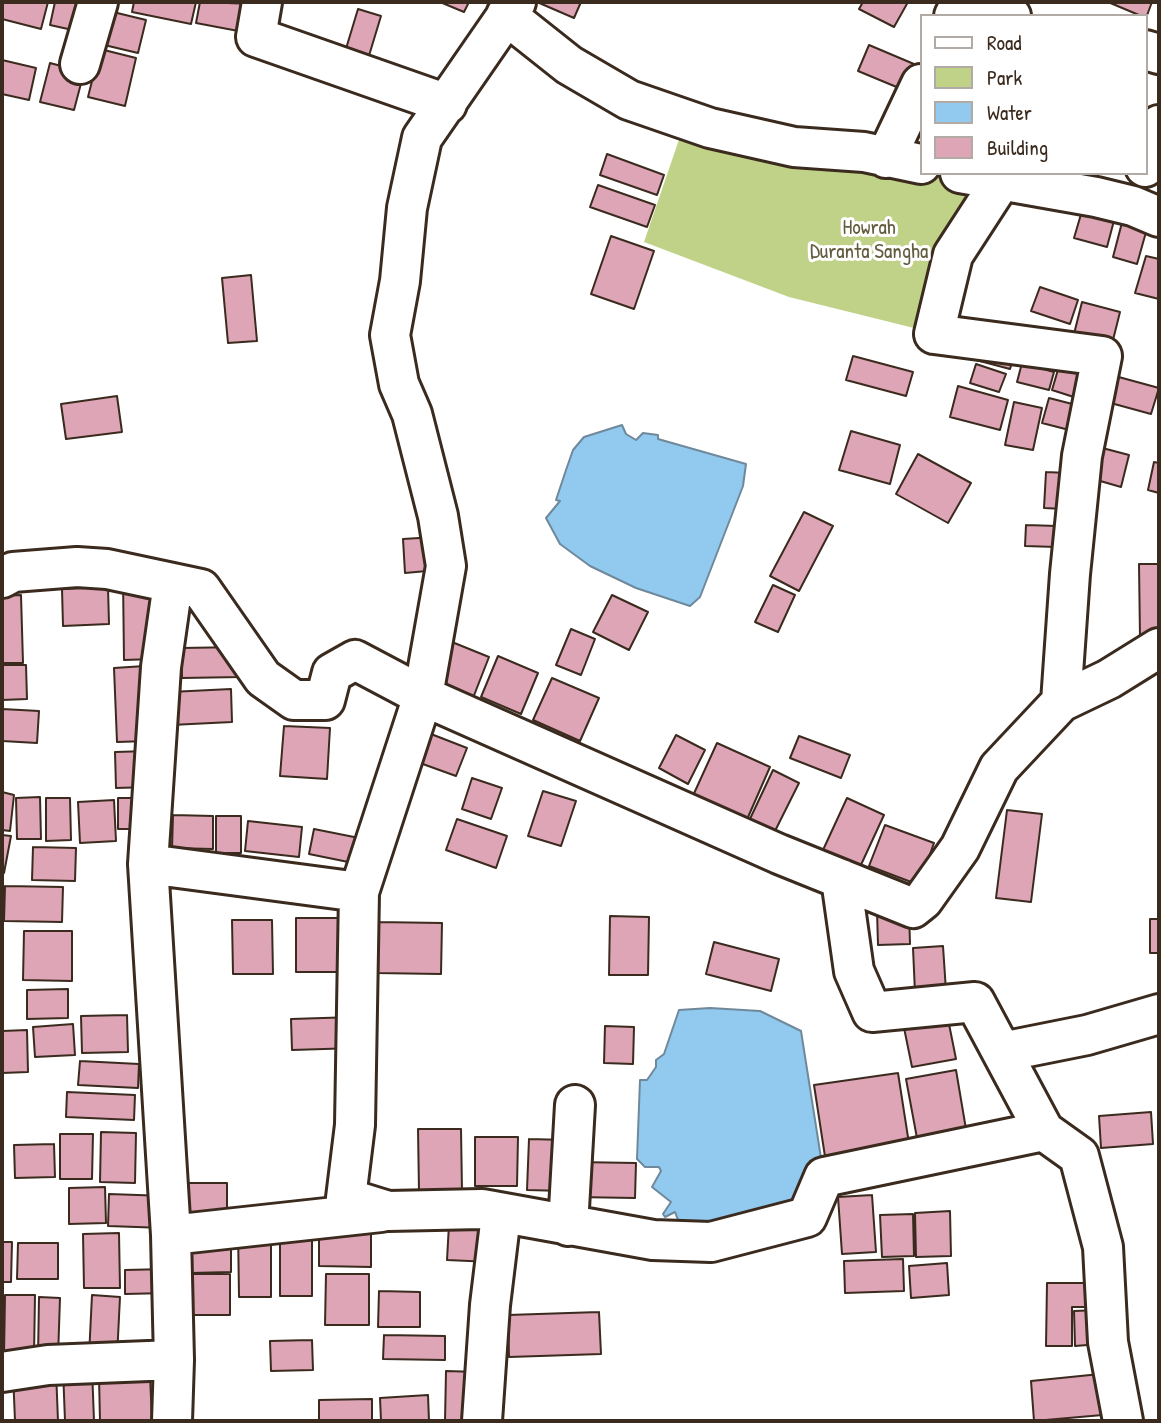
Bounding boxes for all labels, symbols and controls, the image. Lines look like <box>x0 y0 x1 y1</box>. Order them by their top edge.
legend <box>920 14 1147 175</box>
text: Road <box>987 28 1021 57</box>
text: Park <box>987 63 1022 92</box>
text: Water <box>987 98 1032 127</box>
text: Building <box>987 133 1048 162</box>
park label: Howrah Duranta Sangha <box>810 215 928 265</box>

